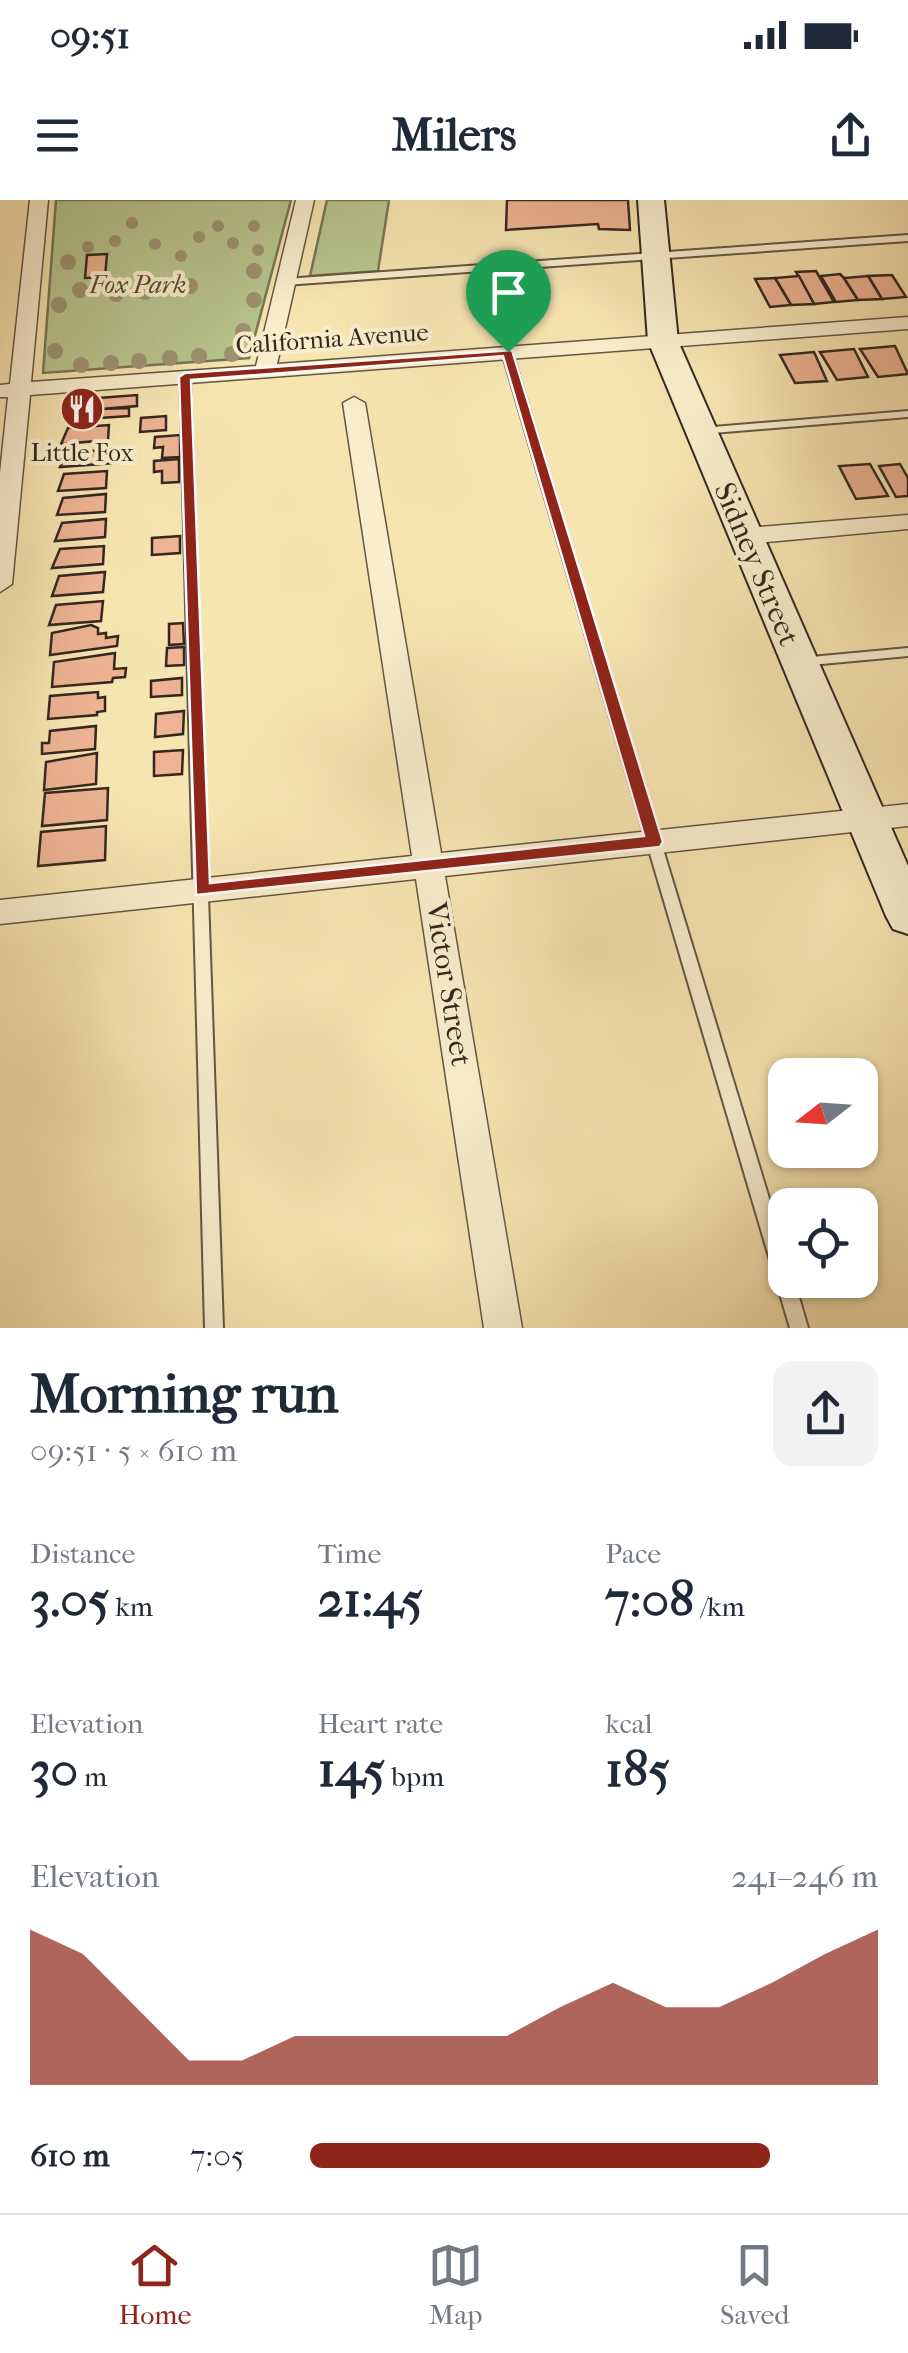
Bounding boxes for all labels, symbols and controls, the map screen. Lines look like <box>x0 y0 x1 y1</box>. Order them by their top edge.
text: 09:51 <box>50 13 130 58</box>
icon: menu <box>30 108 85 163</box>
icon: share <box>823 108 878 163</box>
text: Milers <box>392 109 516 162</box>
pin <box>466 250 551 353</box>
icon: arrive <box>481 265 536 320</box>
park label: Fox Park <box>89 270 186 299</box>
street label: California Avenue <box>235 317 429 360</box>
restaurant icon: Little Fox <box>59 386 105 432</box>
place label: Little Fox <box>30 438 134 467</box>
street label: Sidney Street <box>707 477 807 651</box>
street label: Victor Street <box>418 899 479 1069</box>
north arrow <box>768 1058 878 1168</box>
map controls <box>768 1058 878 1298</box>
button: locate <box>768 1188 878 1298</box>
button: share <box>773 1361 878 1466</box>
text: Morning run <box>30 1362 338 1426</box>
text: 09:51 · 5 × 610 m <box>30 1432 237 1469</box>
text: Distance <box>30 1537 135 1570</box>
text: Time <box>318 1537 381 1570</box>
text: Pace <box>605 1537 661 1570</box>
text: 3.05 <box>30 1570 109 1629</box>
text: 21:45 <box>318 1570 423 1629</box>
text: 7:08 <box>605 1570 694 1629</box>
text: km <box>109 1590 153 1623</box>
text: /km <box>694 1590 745 1623</box>
text: Elevation <box>30 1707 143 1740</box>
text: Heart rate <box>318 1707 443 1740</box>
text: kcal <box>605 1707 652 1740</box>
text: 30 <box>30 1740 78 1799</box>
text: 145 <box>318 1740 385 1799</box>
text: 185 <box>605 1740 670 1799</box>
text: m <box>78 1760 107 1793</box>
text: bpm <box>385 1760 444 1793</box>
text: Elevation <box>30 1858 159 1895</box>
text: 241–246 m <box>731 1858 878 1895</box>
text: 610 m <box>30 2137 110 2174</box>
text: 7:05 <box>190 2137 245 2174</box>
tab: Home <box>118 2238 191 2331</box>
tab: Map <box>428 2238 483 2331</box>
tab: Saved <box>720 2238 790 2331</box>

